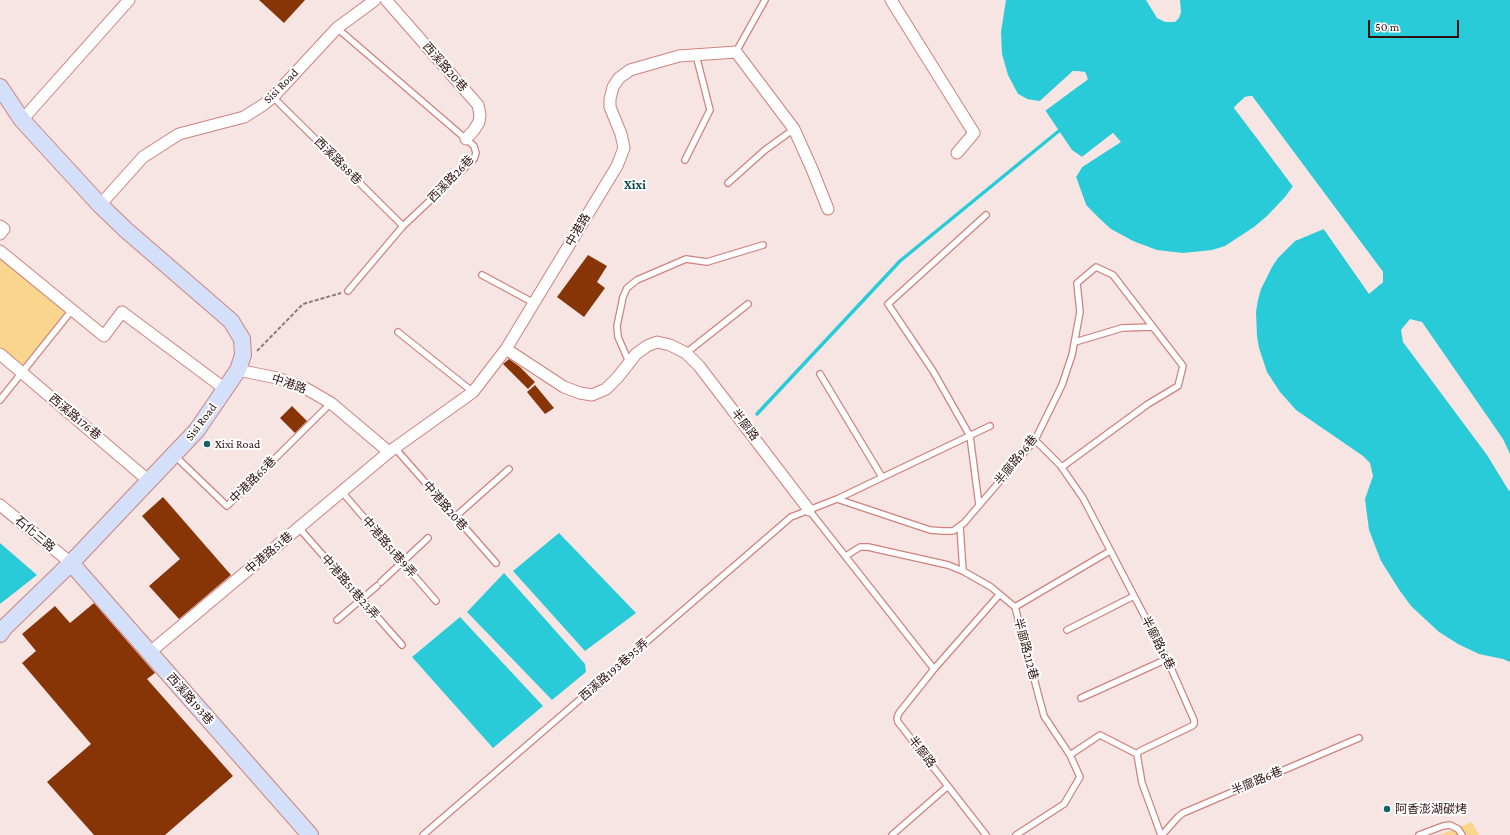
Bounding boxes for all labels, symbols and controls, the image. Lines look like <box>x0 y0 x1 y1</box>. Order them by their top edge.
scale bar <box>1370 12 1461 38</box>
text: 50 m <box>1375 20 1399 34</box>
street label: 西溪路20巷 <box>420 39 470 95</box>
street label: Sisi Road <box>261 66 301 106</box>
street label: 西溪路88巷 <box>311 134 365 188</box>
street label: 西溪路26巷 <box>425 152 477 206</box>
district label: Xixi <box>624 177 646 193</box>
street label: 中港路 <box>563 211 593 249</box>
street label: 中港路 <box>270 371 308 397</box>
street label: 西溪路176巷 <box>46 391 104 443</box>
street label: Sisi Road <box>182 400 220 444</box>
street label: 半廍路 <box>728 406 762 444</box>
street label: 半廍路96巷 <box>991 432 1041 488</box>
place label: Xixi Road <box>215 437 260 451</box>
marker: Xixi Road <box>202 439 212 449</box>
street label: 中港路65巷 <box>227 454 279 506</box>
street label: 中港路20巷 <box>420 478 470 534</box>
street label: 石化三路 <box>12 513 58 555</box>
street label: 中港路51巷9弄 <box>359 514 419 580</box>
street label: 中港路51巷 <box>242 529 296 577</box>
street label: 中港路51巷23弄 <box>318 552 382 622</box>
street label: 半廍路16巷 <box>1138 614 1178 672</box>
street label: 半廍路212巷 <box>1011 617 1041 681</box>
street label: 西溪路193巷95弄 <box>576 636 652 704</box>
street label: 西溪路193巷 <box>164 670 216 728</box>
street label: 半廍路 <box>905 733 939 771</box>
street label: 半廍路6巷 <box>1229 764 1285 798</box>
place label: 阿香澎湖碳烤 <box>1395 802 1467 816</box>
marker: 阿香澎湖碳烤 <box>1382 804 1392 814</box>

